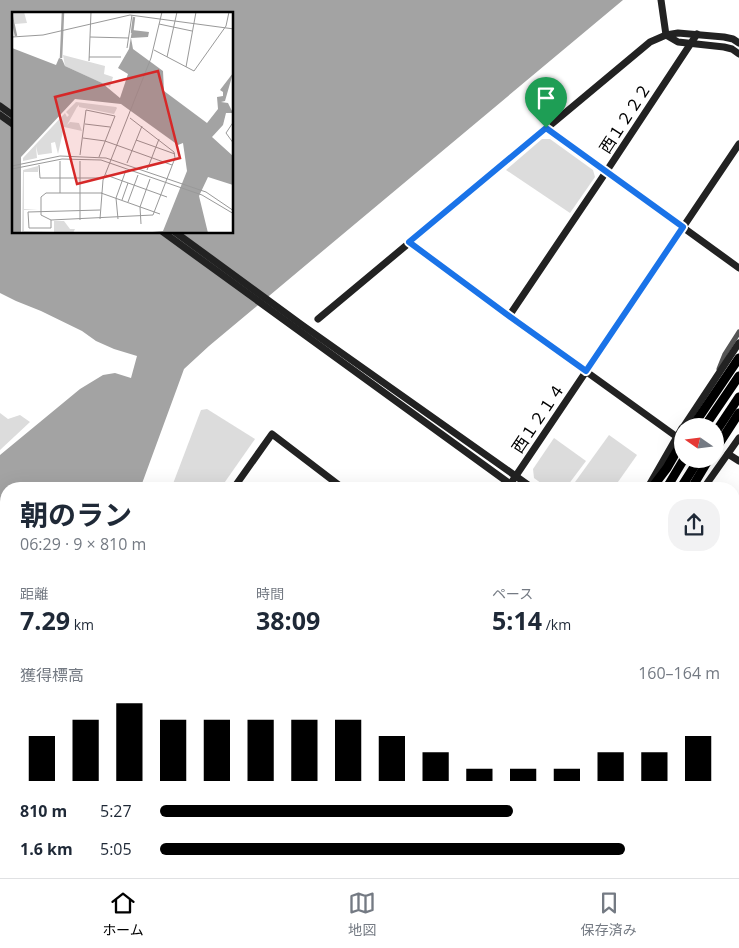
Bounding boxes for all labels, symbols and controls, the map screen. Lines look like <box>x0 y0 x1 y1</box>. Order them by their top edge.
inset map <box>12 12 234 234</box>
pin <box>525 77 567 128</box>
street label: 西１２２２ <box>594 78 656 158</box>
icon: arrive <box>532 84 560 112</box>
street label: 西１２１４ <box>507 379 569 457</box>
north arrow <box>674 418 724 468</box>
map controls <box>674 418 724 468</box>
text: 朝のラン <box>20 495 132 533</box>
button: share <box>668 499 720 551</box>
text: 06:29 · 9 × 810 m <box>20 533 146 555</box>
text: 距離 <box>20 584 48 603</box>
text: 時間 <box>256 584 284 603</box>
text: ペース <box>492 584 533 603</box>
text: 7.29 <box>20 603 70 637</box>
text: 38:09 <box>256 603 320 637</box>
text: 5:14 <box>492 603 542 637</box>
text: km <box>70 615 94 634</box>
text: /km <box>542 615 571 634</box>
text: 160–164 m <box>638 662 720 684</box>
text: 獲得標高 <box>20 664 84 686</box>
text: 810 m <box>20 800 67 822</box>
text: 5:27 <box>100 800 132 822</box>
text: 1.6 km <box>20 838 73 860</box>
text: 5:05 <box>100 838 132 860</box>
tab: ホーム <box>102 889 144 939</box>
tab: 地図 <box>348 889 376 939</box>
tab: 保存済み <box>581 889 637 939</box>

